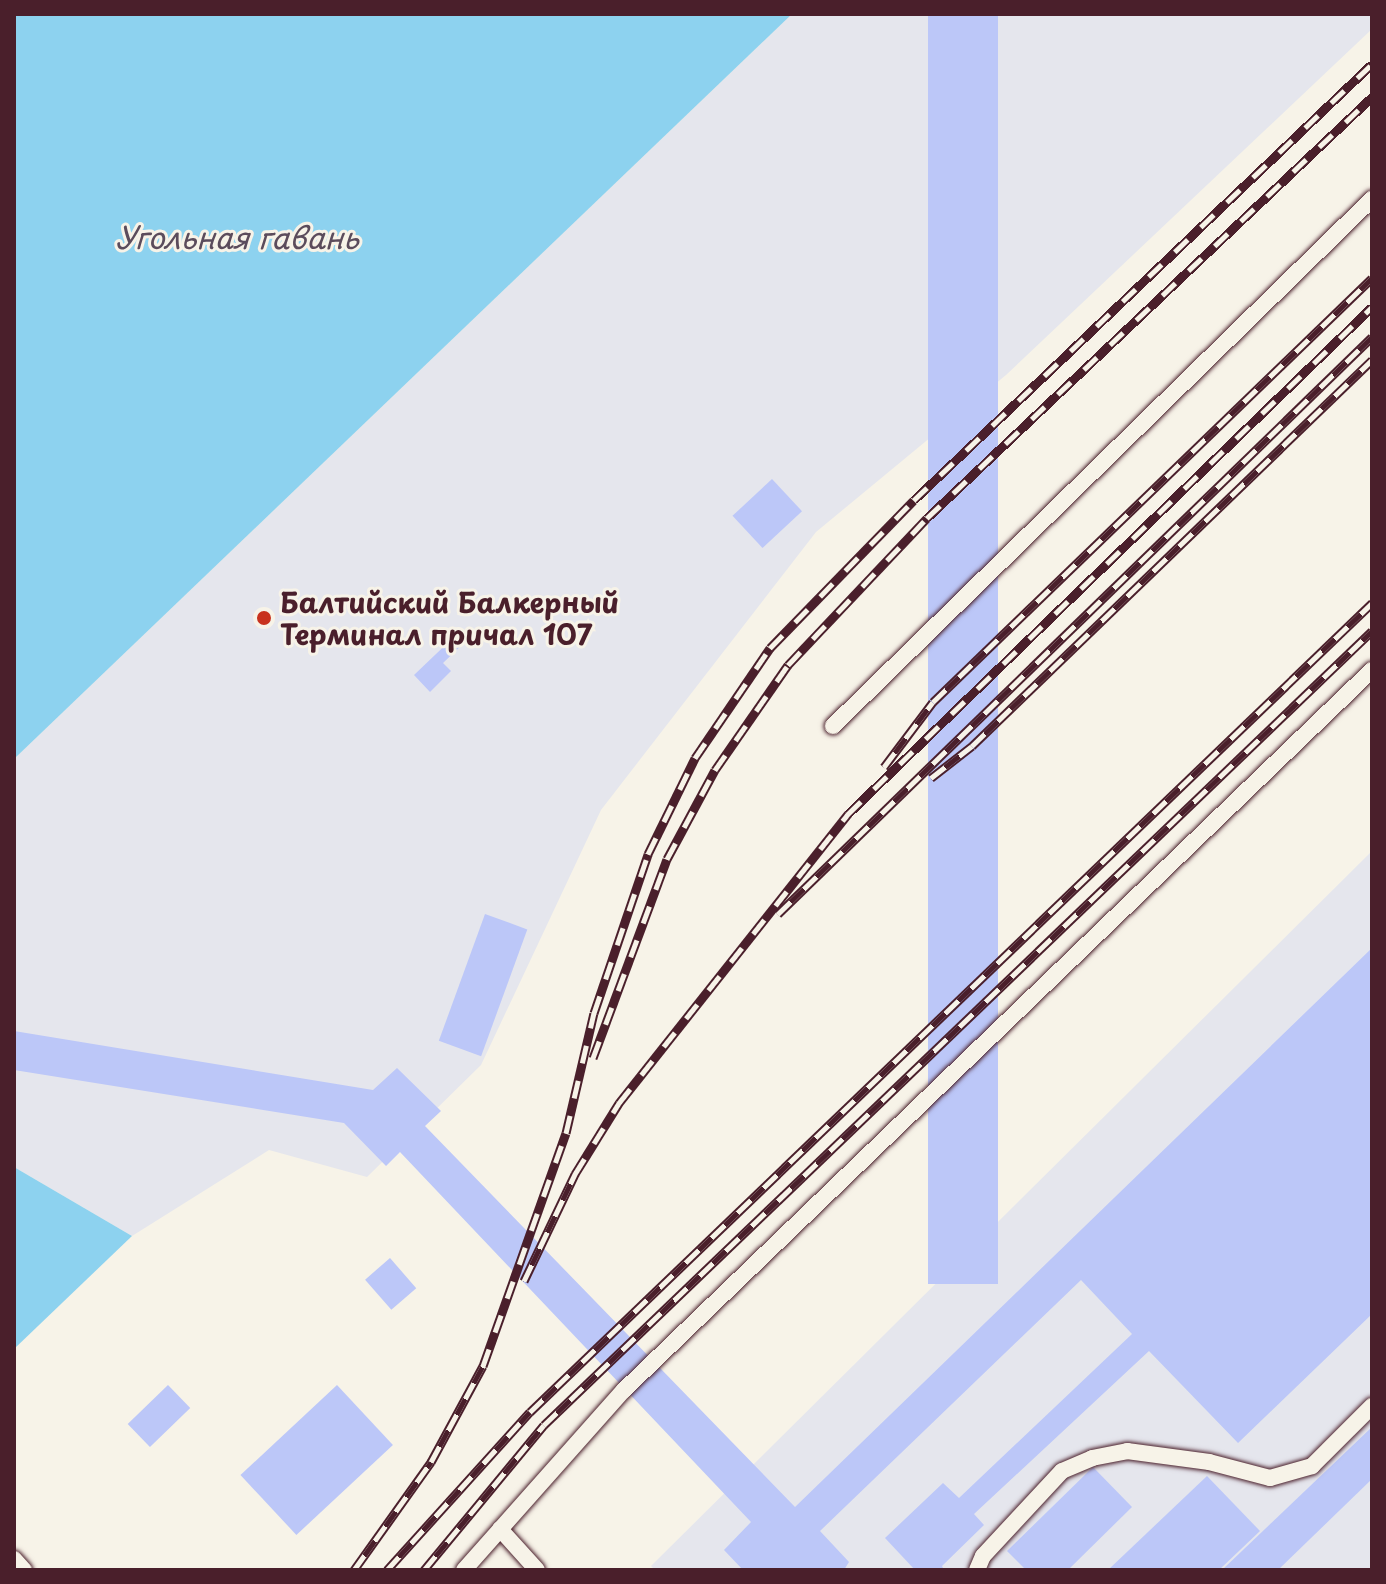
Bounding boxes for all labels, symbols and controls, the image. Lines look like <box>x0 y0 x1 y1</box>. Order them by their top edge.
water label: Угольная гавань <box>115 219 359 255</box>
place label: Балтийский Балкерный Терминал причал 107 <box>280 585 620 651</box>
marker: Балтийский Балкерный Терминал причал 107 <box>255 609 273 627</box>

